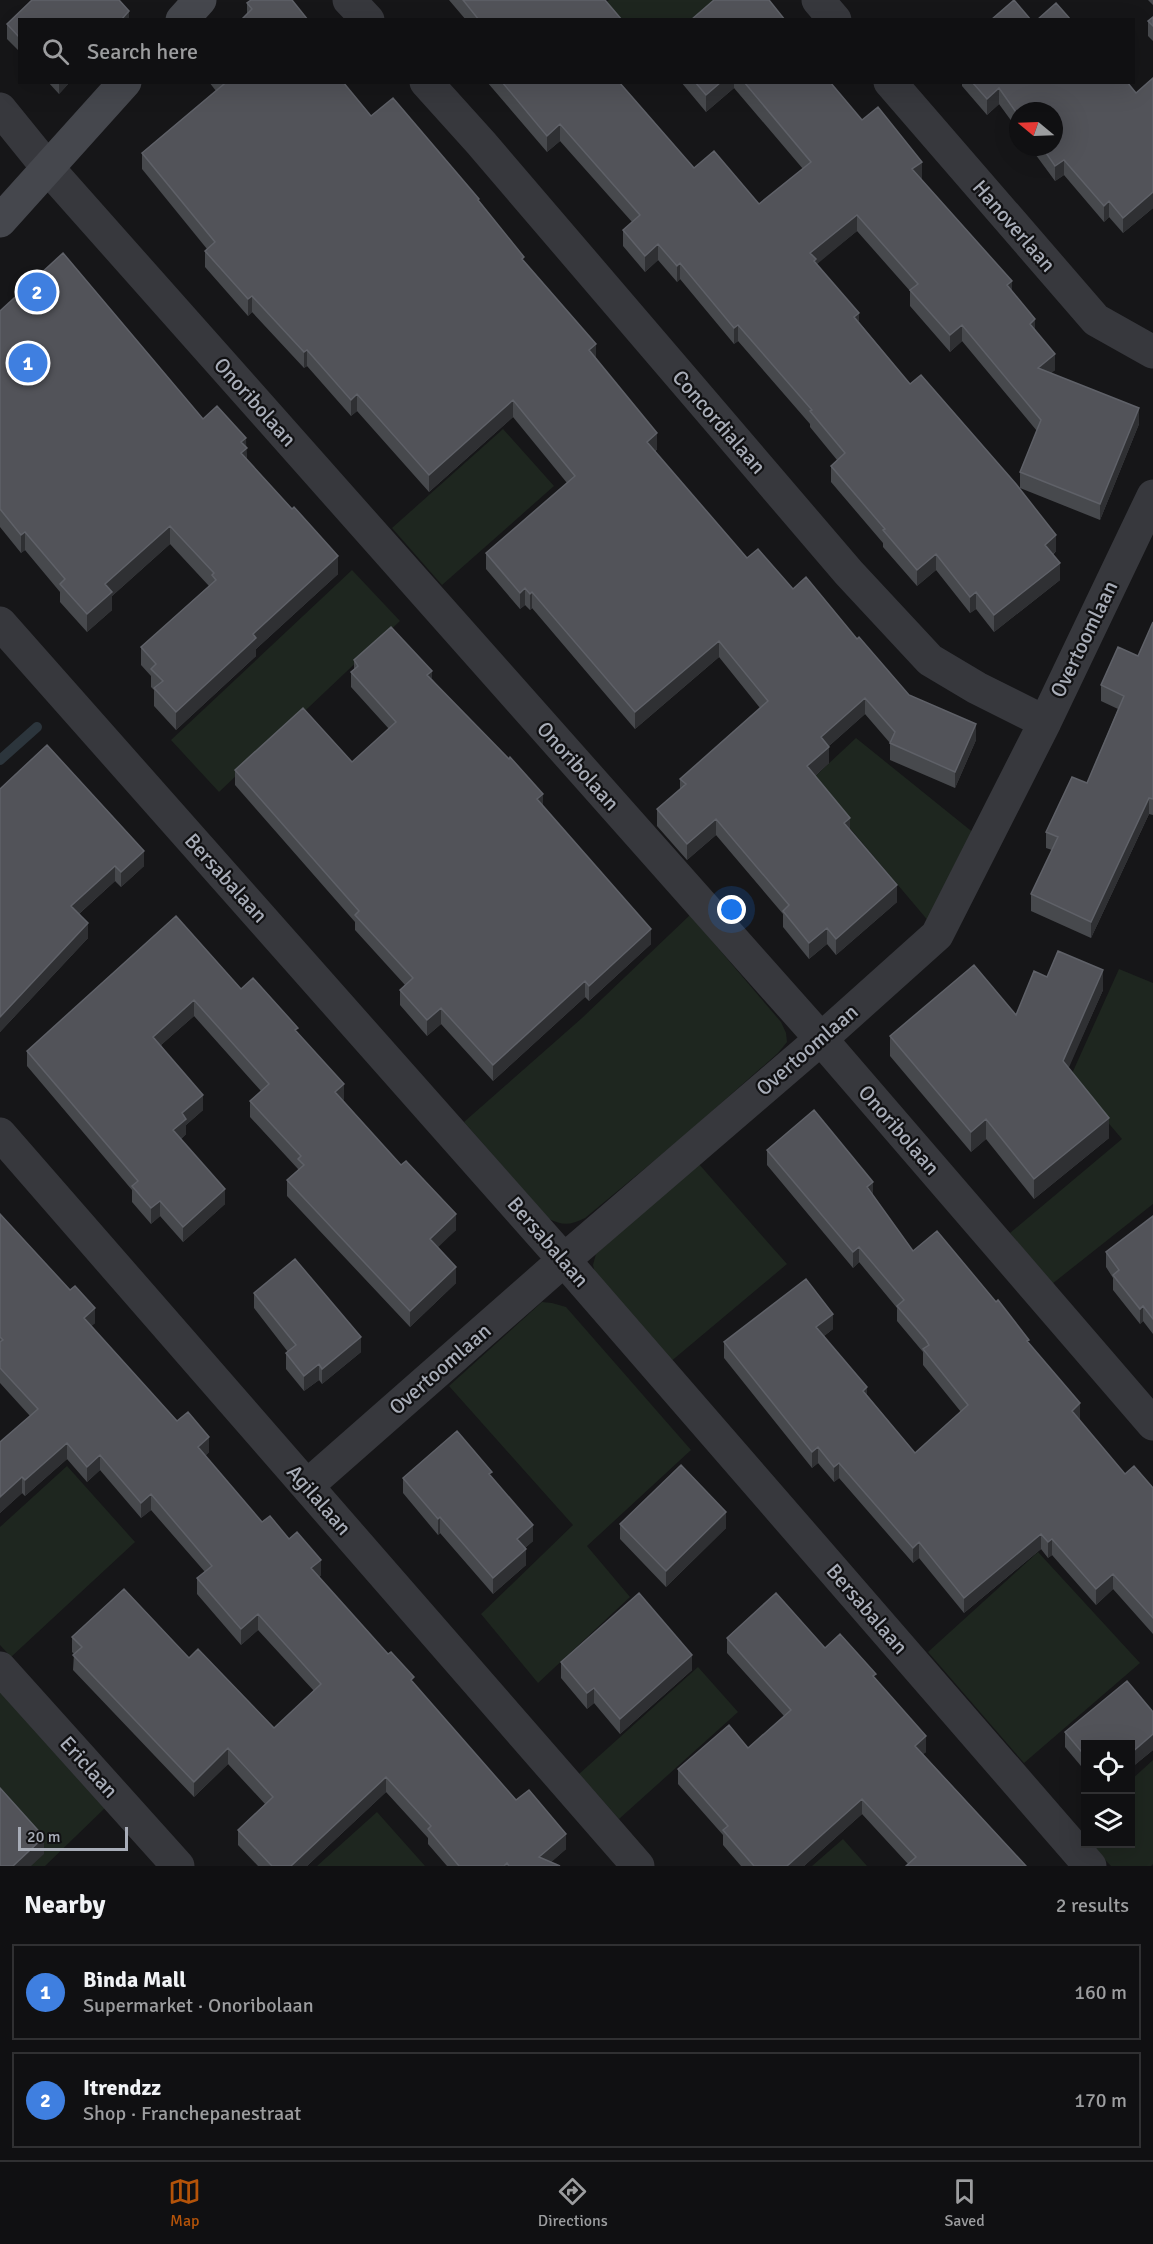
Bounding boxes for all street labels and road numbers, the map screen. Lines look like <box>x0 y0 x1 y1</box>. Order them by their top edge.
street label: Hanoverlaan <box>967 175 1061 277</box>
street label: Onoribolaan <box>208 352 302 452</box>
street label: Concordialaan <box>667 365 771 479</box>
street label: Overtoomlaan <box>1045 576 1123 702</box>
street label: Onoribolaan <box>531 716 625 816</box>
street label: Bersabalaan <box>179 828 273 928</box>
street label: Overtoomlaan <box>751 999 863 1101</box>
street label: Onoribolaan <box>853 1080 945 1180</box>
street label: Bersabalaan <box>502 1191 594 1293</box>
street label: Overtoomlaan <box>384 1318 496 1420</box>
street label: Agilalaan <box>281 1459 357 1541</box>
street label: Bersabalaan <box>821 1558 913 1660</box>
street label: Ericlaan <box>54 1731 124 1803</box>

